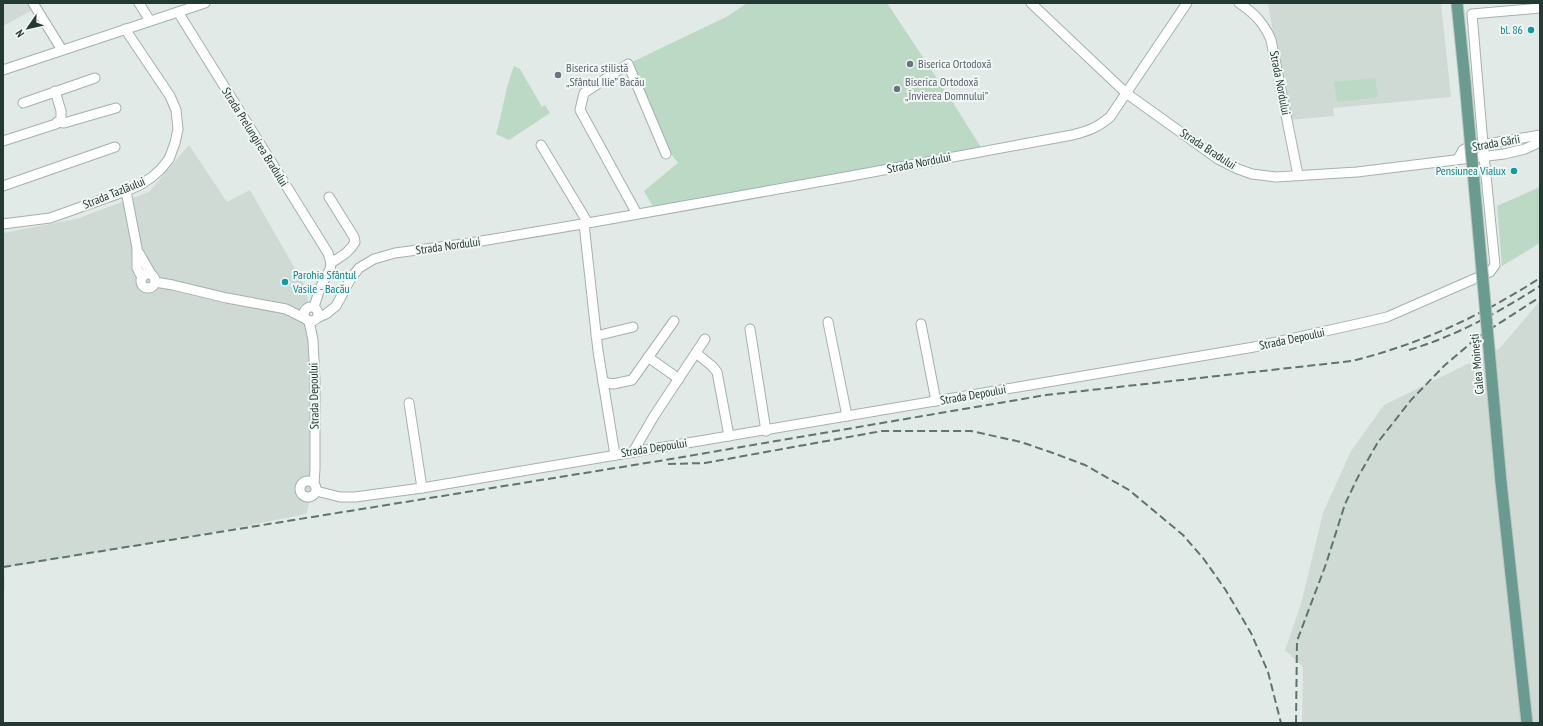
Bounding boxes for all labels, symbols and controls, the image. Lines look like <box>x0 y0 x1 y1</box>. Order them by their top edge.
north arrow <box>8 8 48 48</box>
place label: bl. 86 <box>1500 22 1523 37</box>
marker: bl. 86 <box>1526 25 1536 35</box>
text: N <box>12 27 27 40</box>
street label: Strada Nordului <box>1267 50 1294 116</box>
place label: Biserica Ortodoxă <box>918 56 991 71</box>
marker: Biserica Ortodoxă <box>905 59 915 69</box>
place label: Biserica stilistă „Sfântul Ilie” Bacău <box>566 60 645 89</box>
marker: Biserica stilistă „Sfântul Ilie” Bacău <box>553 70 563 80</box>
place label: Biserica Ortodoxă „Învierea Domnului” <box>905 74 989 103</box>
marker: Biserica Ortodoxă „Învierea Domnului” <box>892 84 902 94</box>
street label: Strada Prelungirea Bradului <box>219 85 292 189</box>
street label: Strada Bradului <box>1177 125 1239 172</box>
street label: Strada Gării <box>1471 131 1521 154</box>
street label: Strada Nordului <box>886 149 952 176</box>
place label: Pensiunea Vialux <box>1436 163 1506 178</box>
marker: Pensiunea Vialux <box>1509 166 1519 176</box>
street label: Strada Tazlăului <box>81 173 147 212</box>
street label: Strada Nordului <box>415 234 481 257</box>
place label: Parohia Sfântul Vasile - Bacău <box>292 267 356 296</box>
marker: Parohia Sfântul Vasile - Bacău <box>280 277 290 287</box>
street label: Strada Depoului <box>1258 324 1326 353</box>
street label: Calea Moinești <box>1466 333 1487 395</box>
street label: Strada Depoului <box>305 363 322 429</box>
street label: Strada Depoului <box>939 381 1007 408</box>
street label: Strada Depoului <box>620 435 688 460</box>

